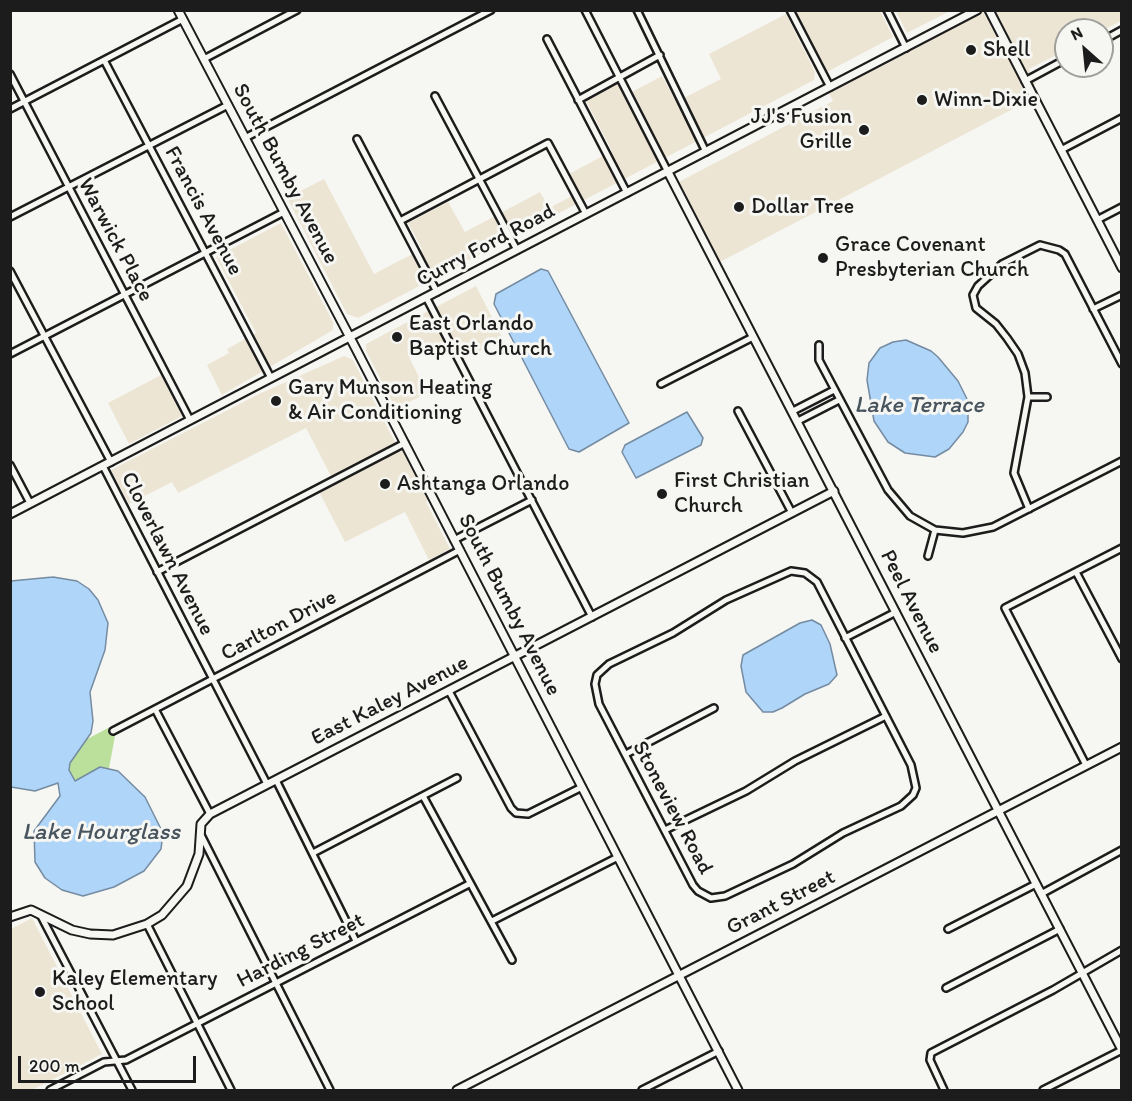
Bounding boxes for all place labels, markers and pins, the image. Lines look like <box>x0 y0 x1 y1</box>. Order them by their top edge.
place label: Shell <box>983 37 1030 63</box>
marker: Shell <box>964 43 978 57</box>
place label: Winn-Dixie <box>934 87 1038 113</box>
marker: Winn-Dixie <box>915 93 929 107</box>
place label: JJ's Fusion Grille <box>751 104 852 156</box>
marker: JJ's Fusion Grille <box>857 123 871 137</box>
place label: Dollar Tree <box>751 194 854 220</box>
marker: Dollar Tree <box>732 200 746 214</box>
place label: Grace Covenant Presbyterian Church <box>835 232 1029 284</box>
marker: Grace Covenant Presbyterian Church <box>816 251 830 265</box>
place label: East Orlando Baptist Church <box>409 311 552 362</box>
marker: East Orlando Baptist Church <box>390 330 404 344</box>
place label: Gary Munson Heating & Air Conditioning <box>288 375 492 427</box>
marker: Gary Munson Heating & Air Conditioning <box>269 394 283 408</box>
place label: First Christian Church <box>674 468 810 520</box>
place label: Ashtanga Orlando <box>397 471 569 497</box>
marker: Ashtanga Orlando <box>378 477 392 491</box>
marker: First Christian Church <box>655 487 669 501</box>
place label: Kaley Elementary School <box>52 966 217 1017</box>
marker: Kaley Elementary School <box>33 985 47 999</box>

